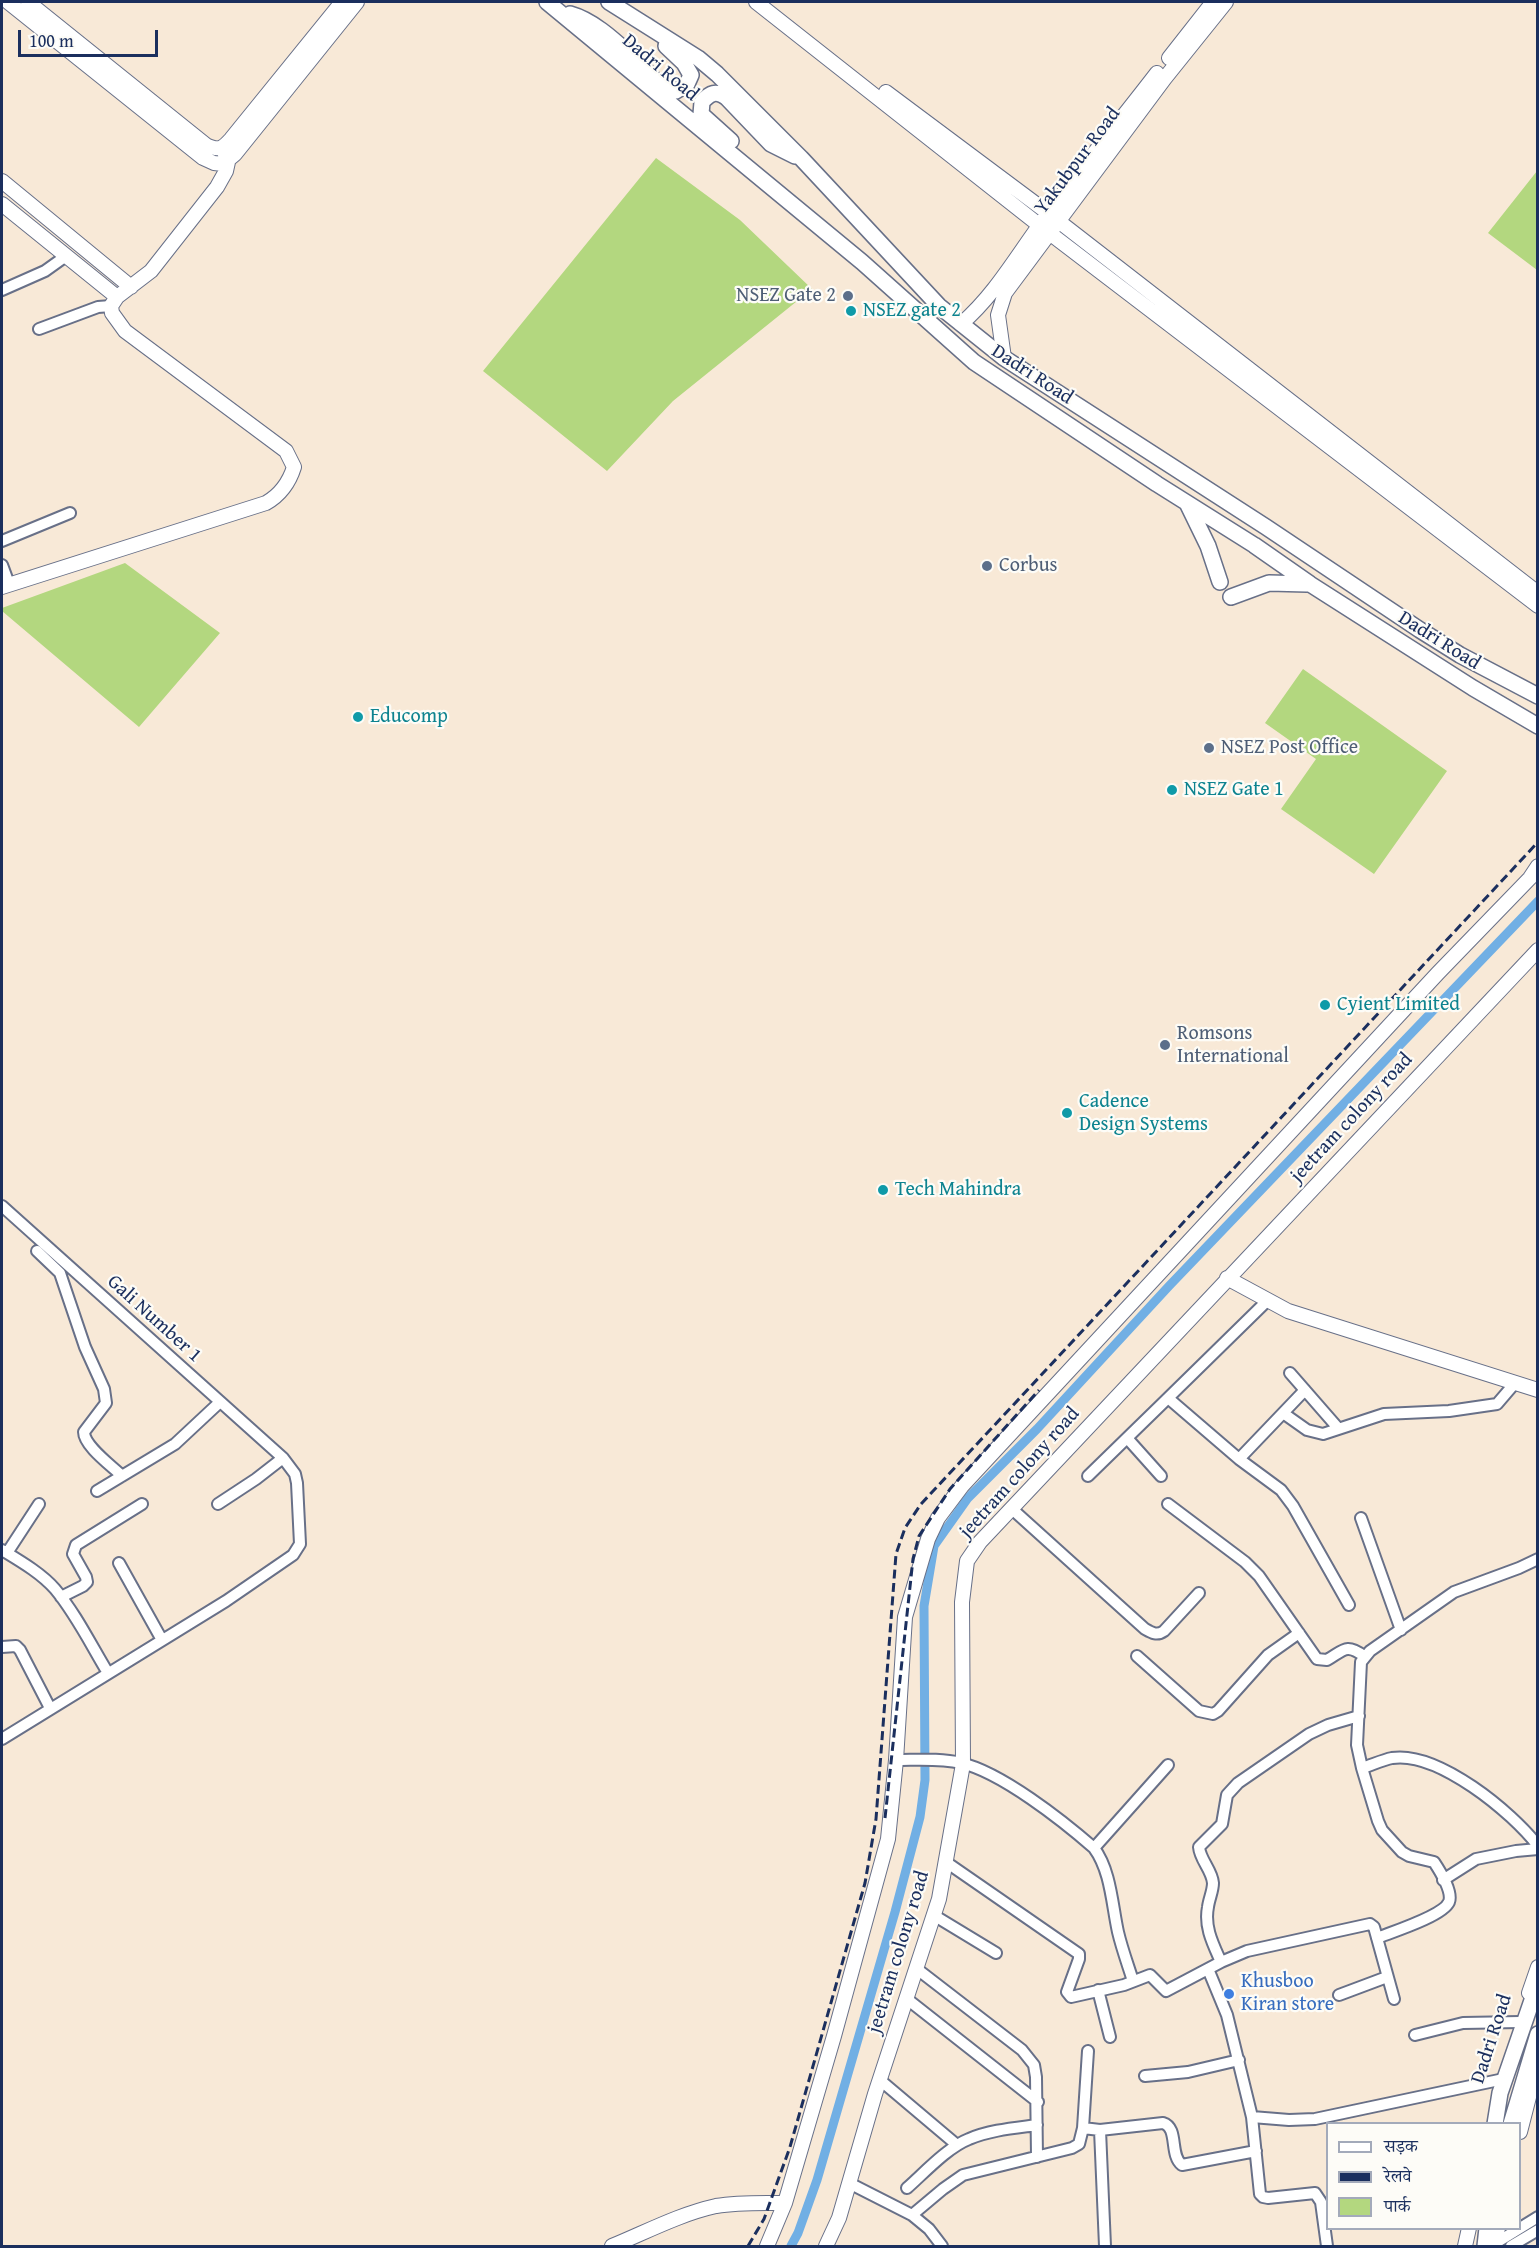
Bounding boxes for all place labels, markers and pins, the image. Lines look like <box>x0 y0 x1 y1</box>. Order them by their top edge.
place label: NSEZ Gate 2 <box>736 284 836 308</box>
marker: NSEZ Gate 2 <box>841 289 855 303</box>
place label: NSEZ gate 2 <box>863 299 961 323</box>
marker: NSEZ gate 2 <box>844 304 858 318</box>
place label: Corbus <box>999 554 1057 578</box>
marker: Corbus <box>980 559 994 573</box>
place label: Educomp <box>370 705 448 729</box>
marker: Educomp <box>351 710 365 724</box>
place label: NSEZ Post Office <box>1221 736 1358 760</box>
marker: NSEZ Post Office <box>1202 741 1216 755</box>
place label: NSEZ Gate 1 <box>1184 778 1284 802</box>
marker: NSEZ Gate 1 <box>1165 783 1179 797</box>
place label: Cyient Limited <box>1337 993 1460 1017</box>
marker: Cyient Limited <box>1318 998 1332 1012</box>
place label: Romsons International <box>1177 1022 1289 1069</box>
marker: Romsons International <box>1158 1038 1172 1052</box>
place label: Cadence Design Systems <box>1079 1090 1208 1137</box>
marker: Cadence Design Systems <box>1060 1106 1074 1120</box>
place label: Tech Mahindra <box>895 1178 1021 1202</box>
marker: Tech Mahindra <box>876 1183 890 1197</box>
place label: Khusboo Kiran store <box>1241 1970 1334 2017</box>
marker: Khusboo Kiran store <box>1222 1987 1236 2001</box>

